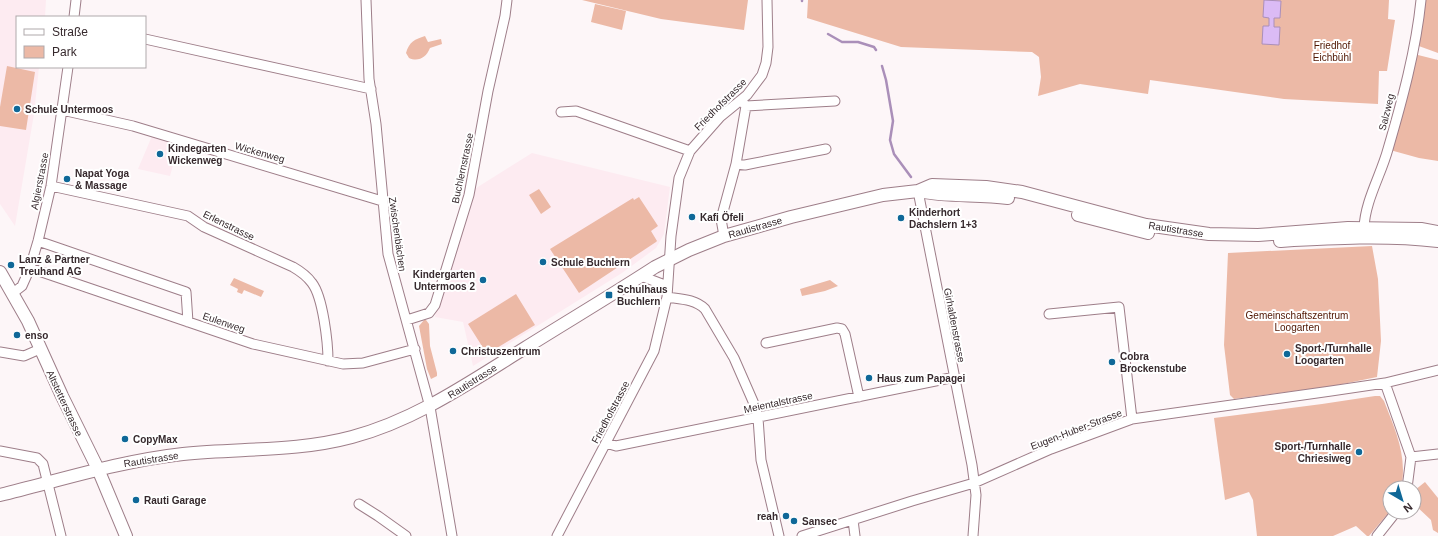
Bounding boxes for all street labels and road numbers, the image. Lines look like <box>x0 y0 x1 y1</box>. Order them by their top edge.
street label: Friedhofstrasse <box>692 76 749 133</box>
street label: Salzweg <box>1377 92 1396 132</box>
street label: Buchlernstrasse <box>450 131 475 204</box>
street label: Wickenweg <box>234 140 286 165</box>
street label: Algierstrasse <box>29 151 50 211</box>
street label: Zwischenbächen <box>387 196 408 272</box>
street label: Erlenstrasse <box>201 208 257 243</box>
street label: Rautistrasse <box>727 214 784 240</box>
street label: Rautistrasse <box>1148 220 1205 239</box>
street label: Girhaldenstrasse <box>942 287 967 364</box>
street label: Eulenweg <box>201 310 246 335</box>
street label: Rautistrasse <box>446 362 499 401</box>
street label: Altstetterstrasse <box>44 368 85 438</box>
street label: Friedhofstrasse <box>589 379 632 445</box>
street label: Meientalstrasse <box>743 390 814 415</box>
street label: Eugen-Huber-Strasse <box>1029 407 1124 452</box>
street label: Rautistrasse <box>123 450 180 469</box>

